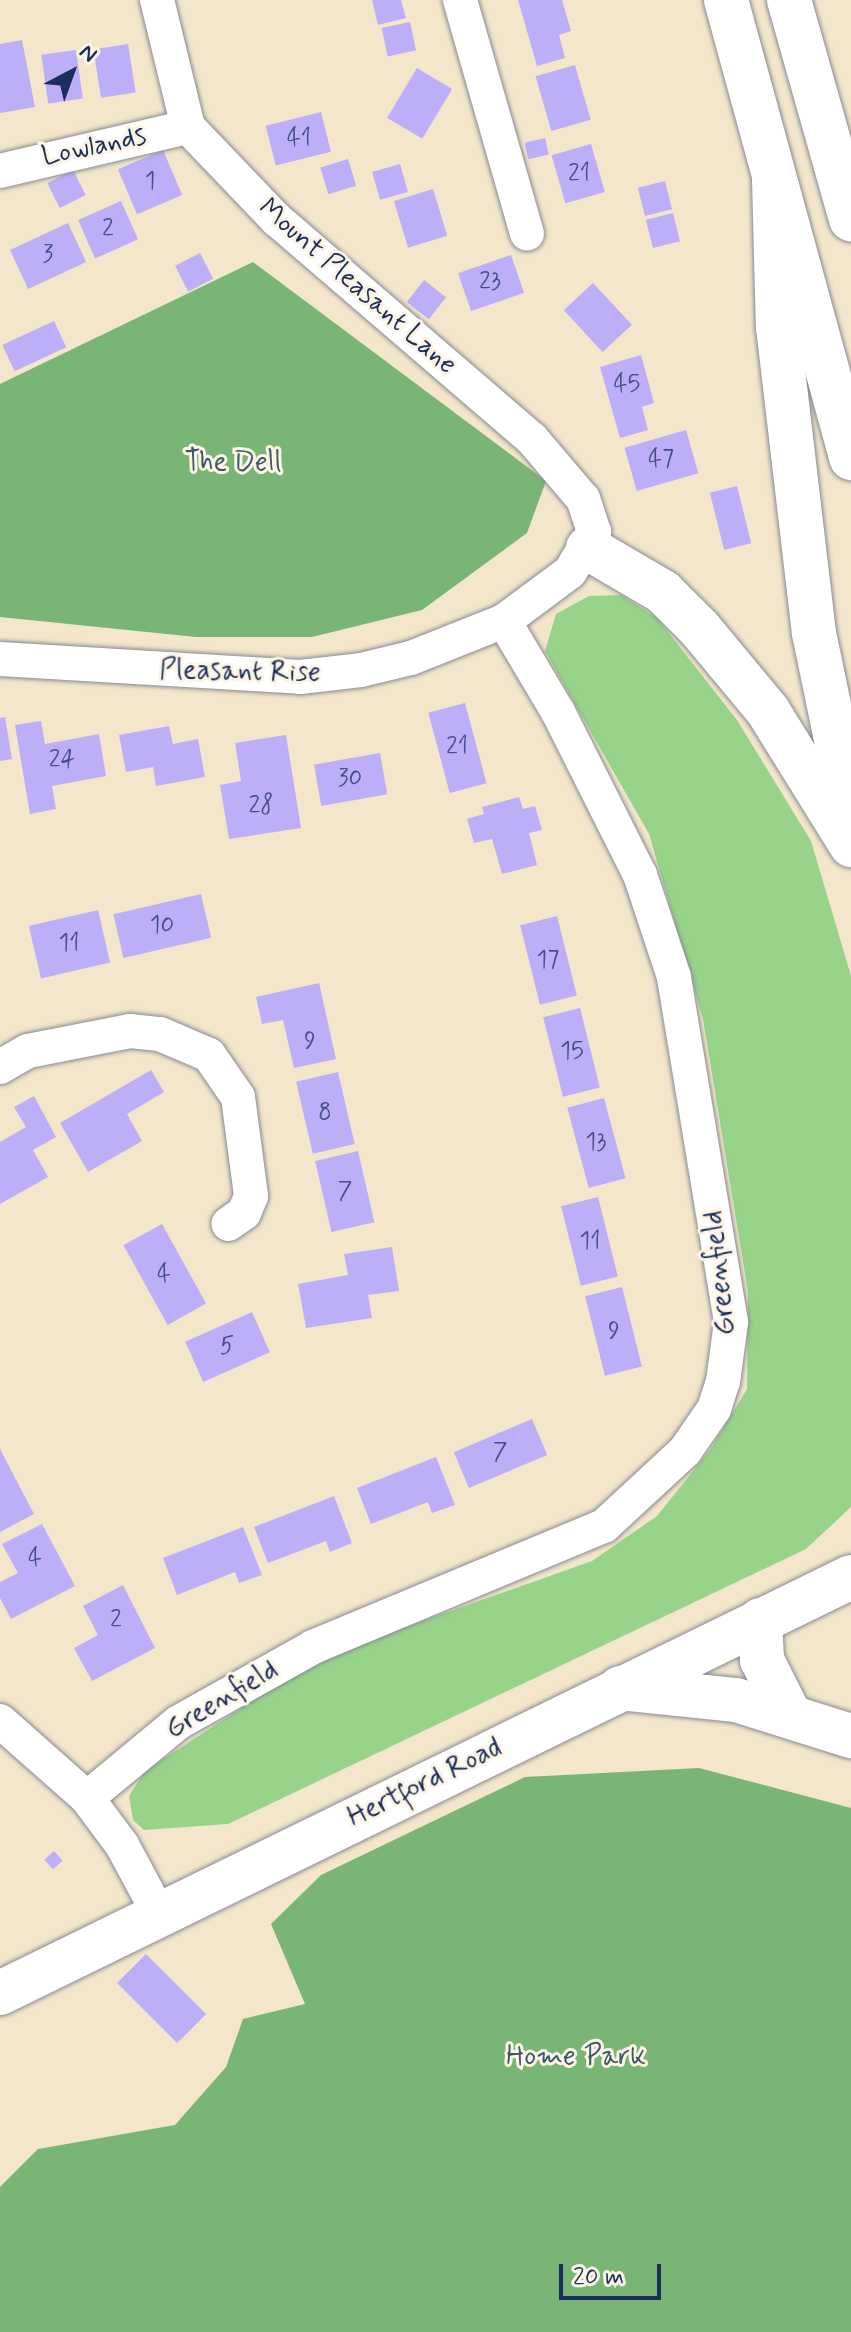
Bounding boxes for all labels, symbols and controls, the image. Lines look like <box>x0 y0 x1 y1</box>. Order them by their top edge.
north arrow <box>32 32 112 112</box>
text: N <box>73 39 102 69</box>
street label: Lowlands <box>39 120 149 174</box>
house number: 41 <box>287 125 311 153</box>
house number: 21 <box>568 160 590 188</box>
house number: 1 <box>145 168 155 196</box>
street label: Mount Pleasant Lane <box>250 191 464 383</box>
house number: 2 <box>102 215 114 243</box>
house number: 3 <box>43 241 53 269</box>
house number: 23 <box>479 268 501 296</box>
house number: 45 <box>614 371 640 399</box>
park label: The Dell <box>186 446 280 480</box>
house number: 47 <box>648 446 674 474</box>
street label: Pleasant Rise <box>160 654 320 690</box>
house number: 21 <box>446 733 468 761</box>
house number: 24 <box>49 746 75 774</box>
house number: 30 <box>338 765 362 793</box>
house number: 28 <box>249 792 273 820</box>
house number: 10 <box>150 912 174 940</box>
house number: 11 <box>58 930 80 958</box>
house number: 17 <box>537 947 559 975</box>
house number: 9 <box>304 1028 316 1056</box>
house number: 15 <box>560 1038 584 1066</box>
house number: 8 <box>318 1099 332 1127</box>
house number: 13 <box>586 1129 606 1157</box>
house number: 7 <box>338 1178 352 1206</box>
street label: Greenfield <box>697 1209 743 1337</box>
house number: 11 <box>579 1228 601 1256</box>
house number: 4 <box>157 1261 171 1289</box>
house number: 9 <box>608 1318 620 1346</box>
house number: 5 <box>220 1333 234 1361</box>
house number: 7 <box>493 1439 507 1467</box>
house number: 4 <box>28 1545 42 1573</box>
house number: 2 <box>110 1606 122 1634</box>
street label: Greenfield <box>160 1653 284 1747</box>
street label: Hertford Road <box>343 1732 507 1834</box>
park label: Home Park <box>510 2040 642 2074</box>
scale bar <box>563 2248 665 2298</box>
text: 20 m <box>573 2262 624 2293</box>

